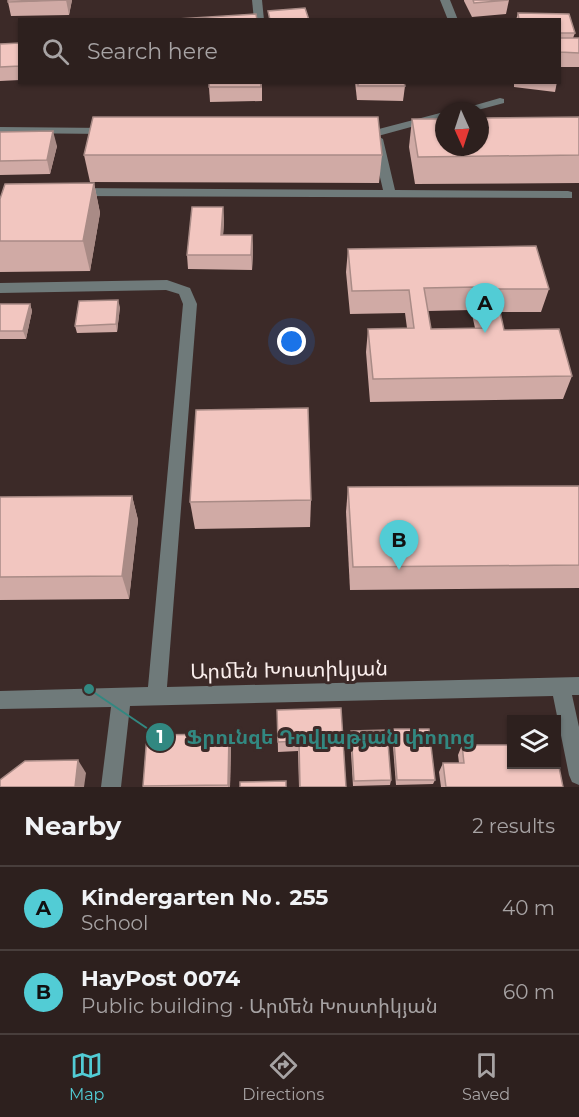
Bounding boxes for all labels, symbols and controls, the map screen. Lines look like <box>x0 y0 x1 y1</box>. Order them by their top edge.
search box <box>18 18 561 84</box>
icon: search <box>39 35 72 68</box>
text: Search here <box>87 38 218 65</box>
north arrow <box>435 102 489 156</box>
pin: A <box>466 284 504 333</box>
your location <box>277 327 306 356</box>
pin: B <box>380 520 418 570</box>
street label: Արմեն Խոստիկյան <box>190 655 388 684</box>
map controls <box>507 715 561 769</box>
button: layers <box>507 715 561 769</box>
callout: Ֆրունզե Դովլաթյան փողոց <box>145 718 488 756</box>
text: Ֆրունզե Դովլաթյան փողոց <box>187 725 475 749</box>
text: 1 <box>156 726 164 748</box>
text: Nearby <box>24 810 121 842</box>
text: 2 results <box>472 814 555 838</box>
text: Kindergarten Nօ․ 255 <box>81 884 328 911</box>
text: A <box>36 896 51 920</box>
text: 40 m <box>502 896 555 920</box>
text: School <box>81 911 148 935</box>
text: HayPost 0074 <box>81 965 240 992</box>
text: B <box>36 980 51 1004</box>
text: 60 m <box>503 980 555 1004</box>
text: Public building · Արմեն Խոստիկյան <box>81 994 438 1018</box>
tab: Map <box>69 1049 104 1104</box>
tab: Directions <box>242 1049 324 1104</box>
tab: Saved <box>462 1049 510 1104</box>

